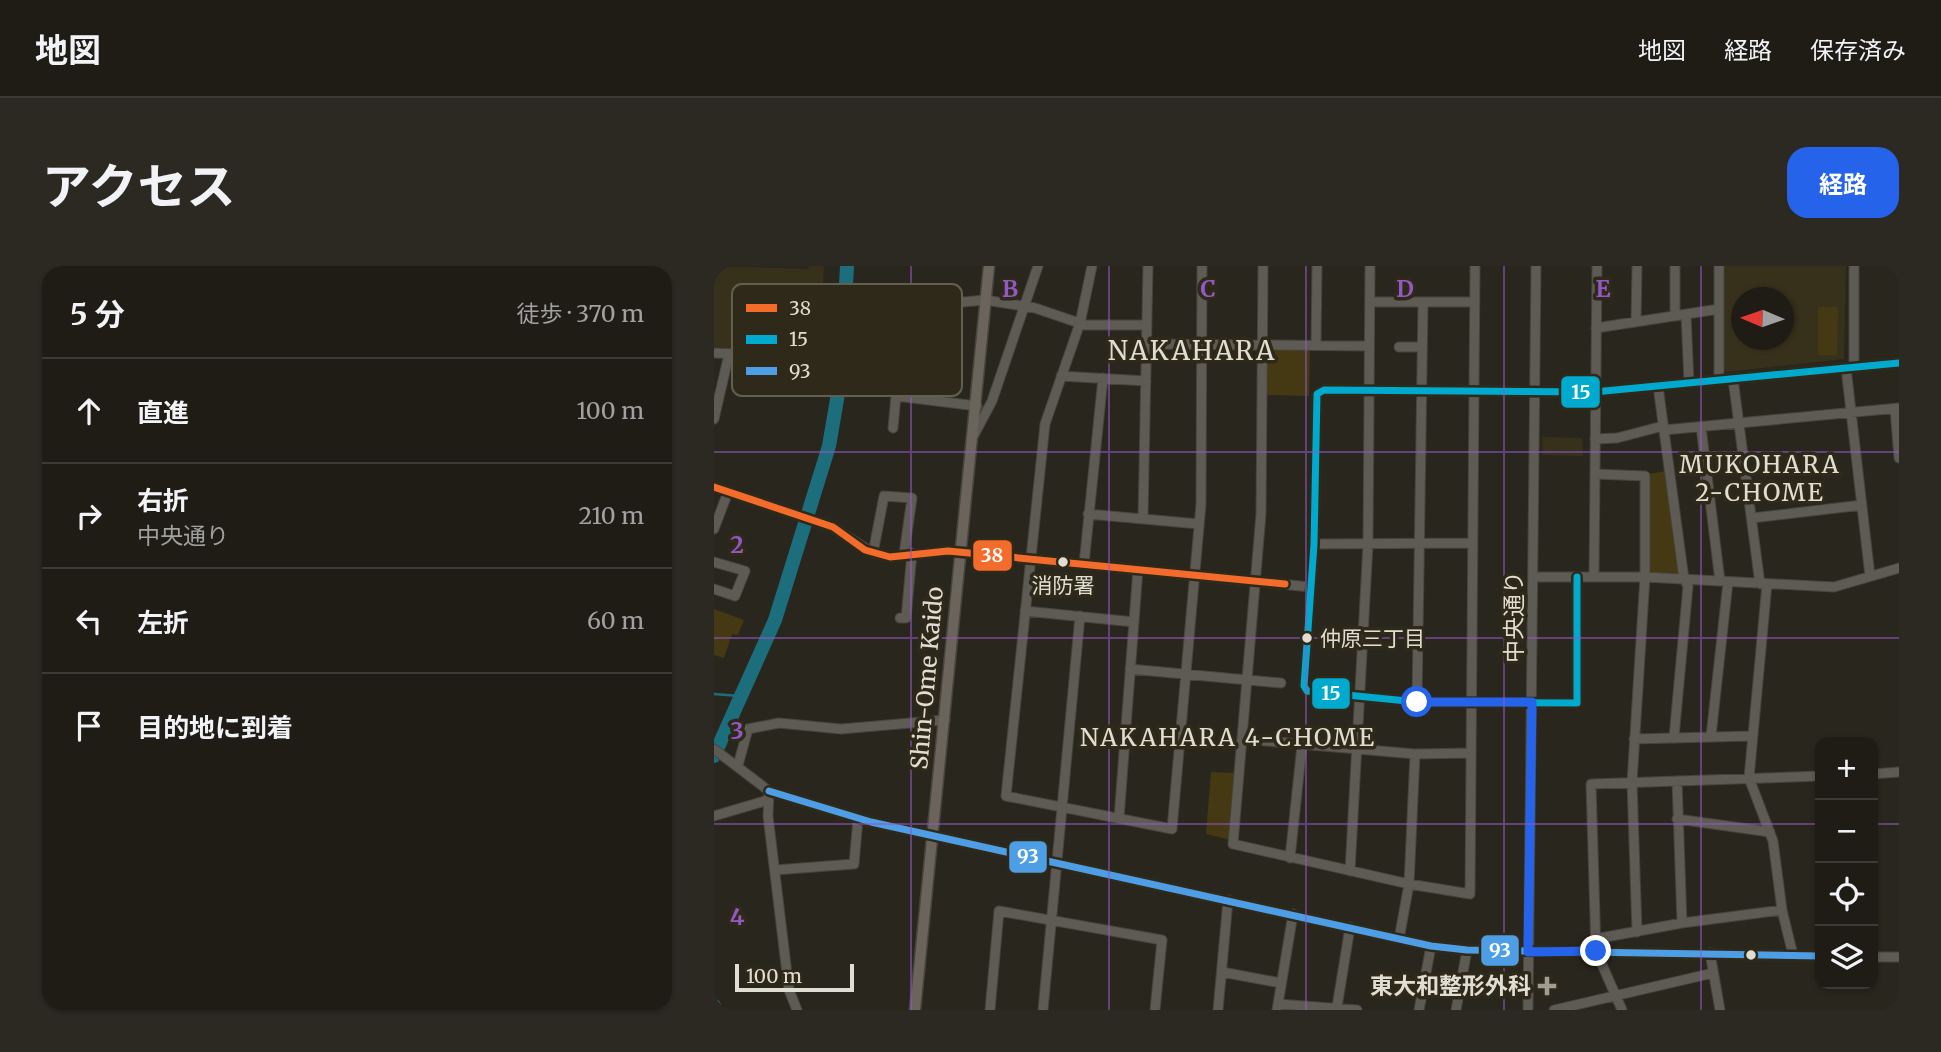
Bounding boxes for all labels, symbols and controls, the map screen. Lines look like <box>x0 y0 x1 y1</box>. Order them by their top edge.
text: 地図 <box>35 30 101 71</box>
text: 地図 <box>1638 35 1686 66</box>
text: 経路 <box>1724 35 1772 66</box>
text: 保存済み <box>1810 35 1906 66</box>
button: 経路 <box>1787 147 1899 218</box>
text: アクセス <box>42 156 236 217</box>
text: B <box>1002 274 1018 303</box>
text: C <box>1200 274 1216 303</box>
text: D <box>1396 274 1414 303</box>
text: E <box>1595 274 1611 303</box>
legend <box>732 284 962 396</box>
north arrow <box>1731 287 1794 350</box>
text: 5 分 <box>70 295 125 333</box>
text: 38 <box>789 296 811 320</box>
text: 徒歩 · 370 m <box>517 299 644 328</box>
text: 15 <box>789 327 808 351</box>
district label: NAKAHARA <box>1108 334 1276 367</box>
text: 93 <box>789 359 811 383</box>
line badge: 15 <box>1560 375 1601 409</box>
text: 15 <box>1571 380 1591 404</box>
icon: ahead <box>70 392 108 430</box>
text: 直進 <box>137 396 189 429</box>
text: 100 m <box>576 396 644 425</box>
district label: MUKOHARA 2-CHOME <box>1679 449 1841 508</box>
text: 右折 <box>137 484 189 517</box>
icon: right <box>70 497 108 535</box>
text: 210 m <box>579 501 644 530</box>
text: 中央通り <box>137 521 229 550</box>
text: 2 <box>730 530 744 559</box>
line badge: 38 <box>972 539 1013 572</box>
text: 38 <box>981 543 1003 567</box>
marker: 消防署 <box>1056 555 1070 569</box>
street label: 中央通り <box>1499 571 1528 663</box>
place label: 消防署 <box>1032 572 1095 599</box>
street label: Shin-Ome Kaido <box>904 585 949 770</box>
icon: left <box>70 602 108 640</box>
text: 左折 <box>137 606 189 639</box>
text: 60 m <box>587 606 644 635</box>
place label: 仲原三丁目 <box>1320 625 1425 652</box>
marker: 仲原三丁目 <box>1300 631 1314 645</box>
line badge: 15 <box>1311 677 1351 710</box>
text: 15 <box>1321 681 1341 705</box>
route start <box>1401 686 1432 717</box>
icon: arrive <box>70 707 108 745</box>
text: 目的地に到着 <box>137 711 293 744</box>
text: 3 <box>730 716 744 745</box>
district label: NAKAHARA 4-CHOME <box>1080 722 1376 753</box>
map controls <box>1815 737 1878 989</box>
button: + <box>1815 737 1878 800</box>
button: − <box>1815 800 1878 863</box>
line badge: 93 <box>1008 840 1048 874</box>
text: 93 <box>1017 844 1039 868</box>
button: locate <box>1815 863 1878 926</box>
text: 4 <box>730 902 745 931</box>
button: layers <box>1815 926 1878 989</box>
line badge: 93 <box>1480 934 1520 967</box>
route end <box>1580 935 1611 966</box>
text: 93 <box>1489 938 1511 962</box>
unlabelled marker <box>1744 948 1758 962</box>
scale bar <box>735 961 854 993</box>
text: 100 m <box>746 964 802 988</box>
place label: 東大和整形外科 <box>1370 971 1531 1000</box>
marker: 東大和整形外科 <box>1537 976 1557 996</box>

